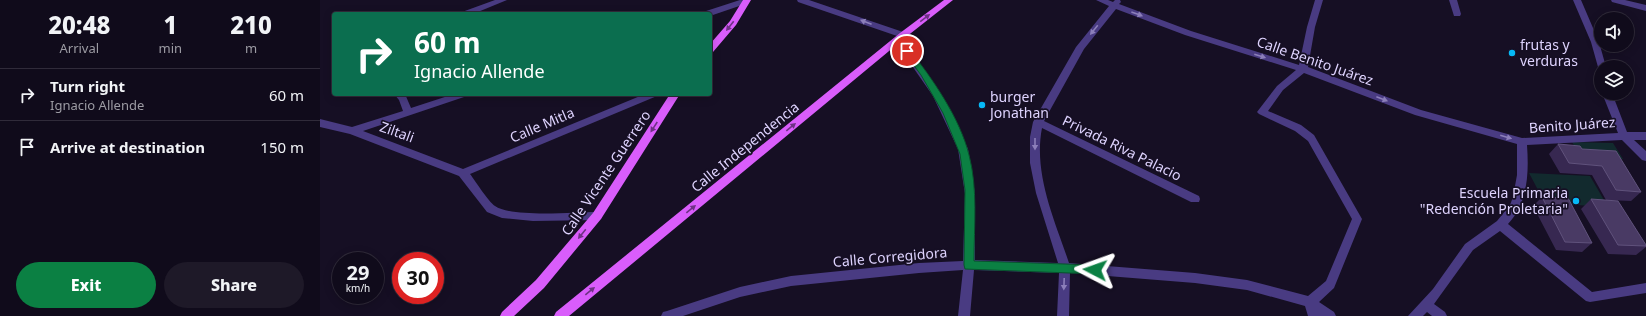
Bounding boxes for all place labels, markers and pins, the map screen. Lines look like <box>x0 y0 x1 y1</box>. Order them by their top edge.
pin <box>890 34 924 68</box>
place label: frutas y verduras <box>1520 35 1578 70</box>
marker: frutas y verduras <box>1507 48 1517 58</box>
place label: burger Jonathan <box>988 87 1049 122</box>
marker: burger Jonathan <box>977 100 987 110</box>
place label: Escuela Primaria "Redención Proletaria" <box>1420 183 1568 218</box>
marker: Escuela Primaria "Redención Proletaria" <box>1571 196 1581 206</box>

